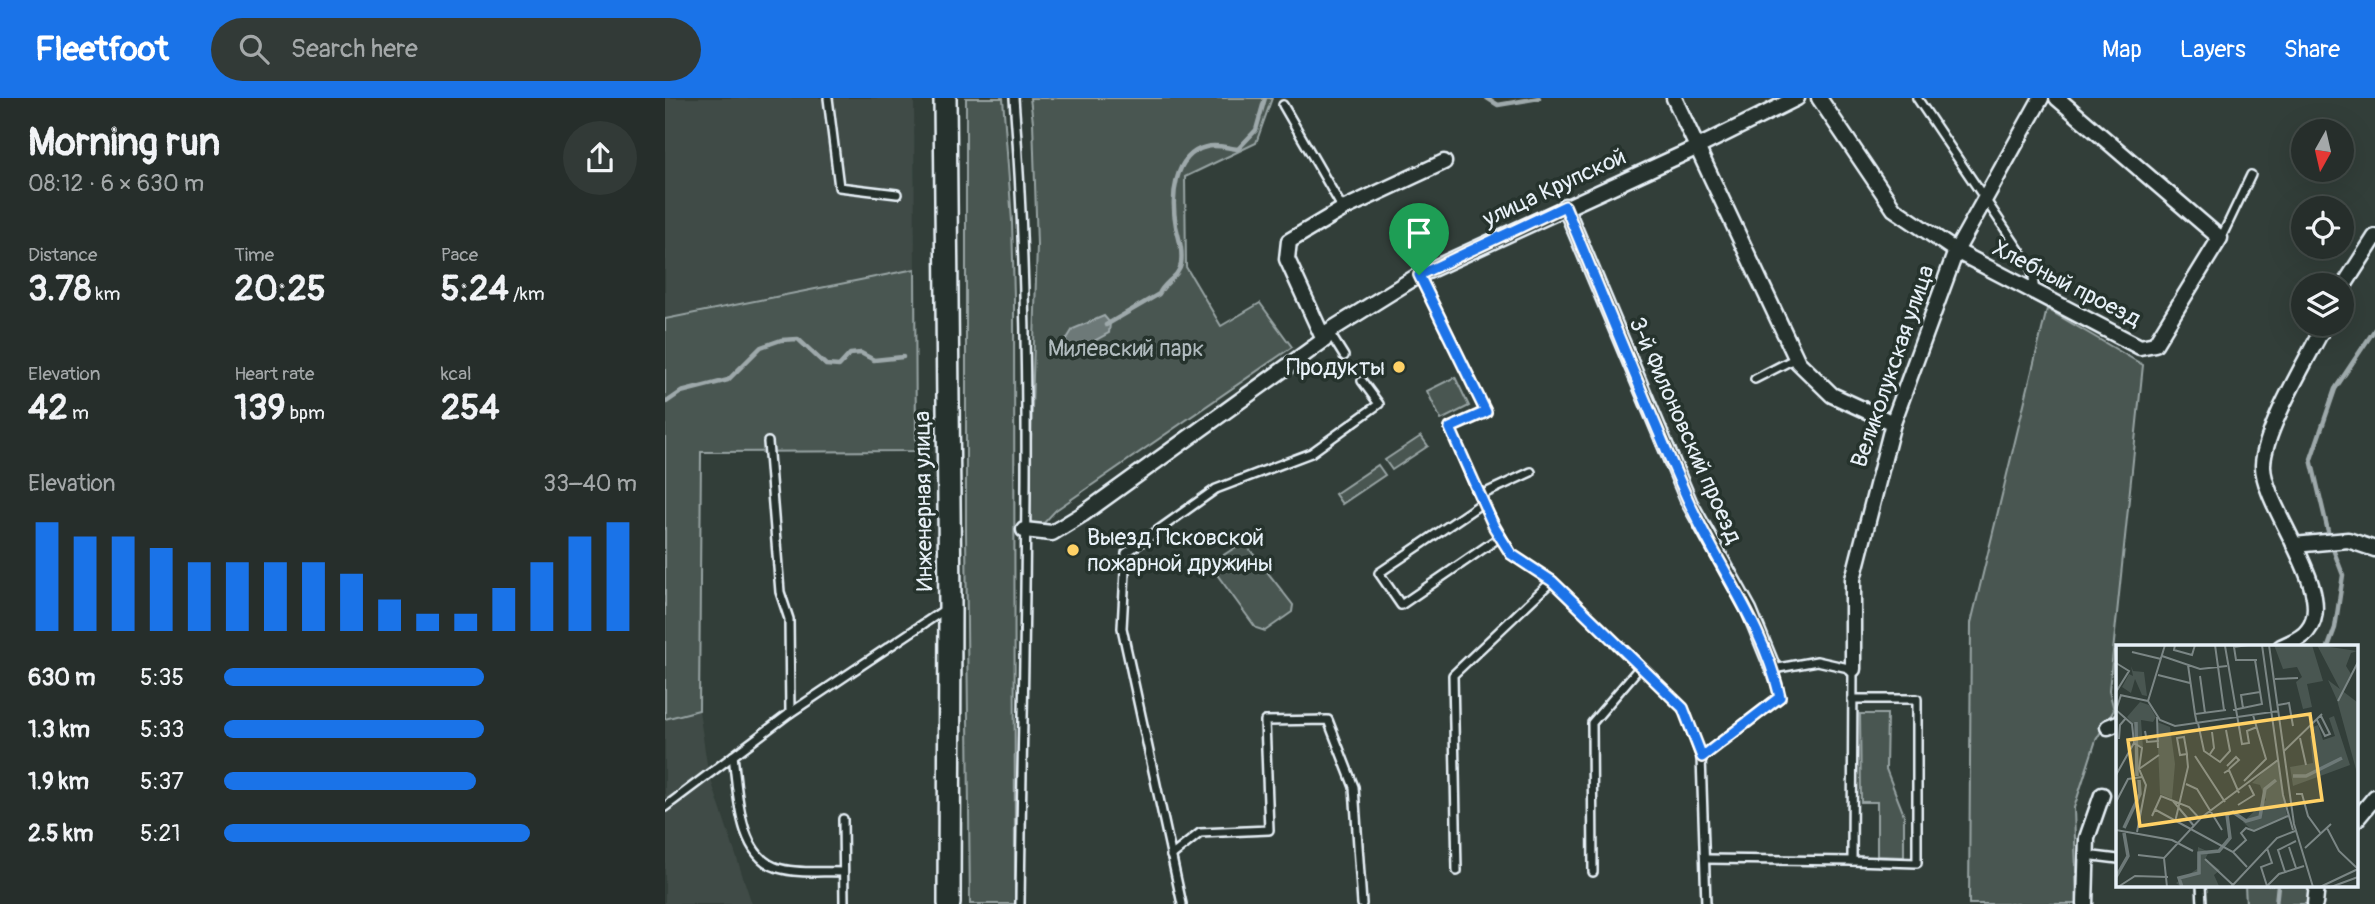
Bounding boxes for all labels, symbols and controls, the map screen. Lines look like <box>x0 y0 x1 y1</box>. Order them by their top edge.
search box <box>211 18 701 81</box>
text: Fleetfoot <box>35 29 169 70</box>
icon: search <box>235 30 273 68</box>
text: Search here <box>291 33 418 65</box>
text: Map <box>2102 35 2142 64</box>
text: Layers <box>2180 35 2246 64</box>
text: Share <box>2284 35 2340 64</box>
text: Morning run <box>28 119 220 167</box>
north arrow <box>2291 119 2354 182</box>
map controls <box>2291 119 2354 336</box>
button: share <box>563 121 637 195</box>
street label: улица Крупской <box>1477 142 1631 234</box>
text: 08:12 · 6 × 630 m <box>28 169 204 198</box>
button: locate <box>2291 196 2354 259</box>
pin <box>1389 203 1449 275</box>
icon: arrive <box>1400 214 1438 252</box>
street label: Хлебный проезд <box>1988 234 2146 333</box>
text: Distance <box>28 243 97 267</box>
text: Time <box>234 243 274 267</box>
text: Pace <box>441 243 478 267</box>
street label: Великолукская улица <box>1844 261 1941 471</box>
text: 3.78 <box>28 267 91 311</box>
text: 20:25 <box>234 267 326 311</box>
text: 5:24 <box>441 267 509 311</box>
button: layers <box>2291 273 2354 336</box>
text: km <box>91 282 120 306</box>
text: /km <box>509 282 545 306</box>
street label: 3-й Филоновский проезд <box>1623 312 1749 548</box>
park label: Милевский парк <box>1048 334 1204 363</box>
place label: Продукты <box>1286 353 1385 382</box>
marker: Продукты <box>1391 359 1407 375</box>
text: Elevation <box>28 362 100 386</box>
text: Heart rate <box>234 362 314 386</box>
text: kcal <box>441 362 472 386</box>
text: 42 <box>28 386 68 430</box>
text: 139 <box>234 386 286 430</box>
text: 254 <box>441 386 500 430</box>
text: m <box>68 401 89 425</box>
text: bpm <box>286 401 325 425</box>
street label: Инженерная улица <box>907 411 940 591</box>
text: Elevation <box>28 469 116 498</box>
text: 33–40 m <box>543 469 637 498</box>
place label: Выезд Псковской пожарной дружины <box>1087 523 1273 578</box>
marker: Выезд Псковской пожарной дружины <box>1065 542 1081 558</box>
inset map <box>2116 645 2357 886</box>
text: 630 m <box>28 663 95 692</box>
text: 5:35 <box>140 663 184 692</box>
text: 1.3 km <box>28 715 90 744</box>
text: 5:33 <box>140 715 184 744</box>
text: 1.9 km <box>28 767 89 796</box>
text: 5:37 <box>140 767 184 796</box>
text: 2.5 km <box>28 819 93 848</box>
text: 5:21 <box>140 819 180 848</box>

